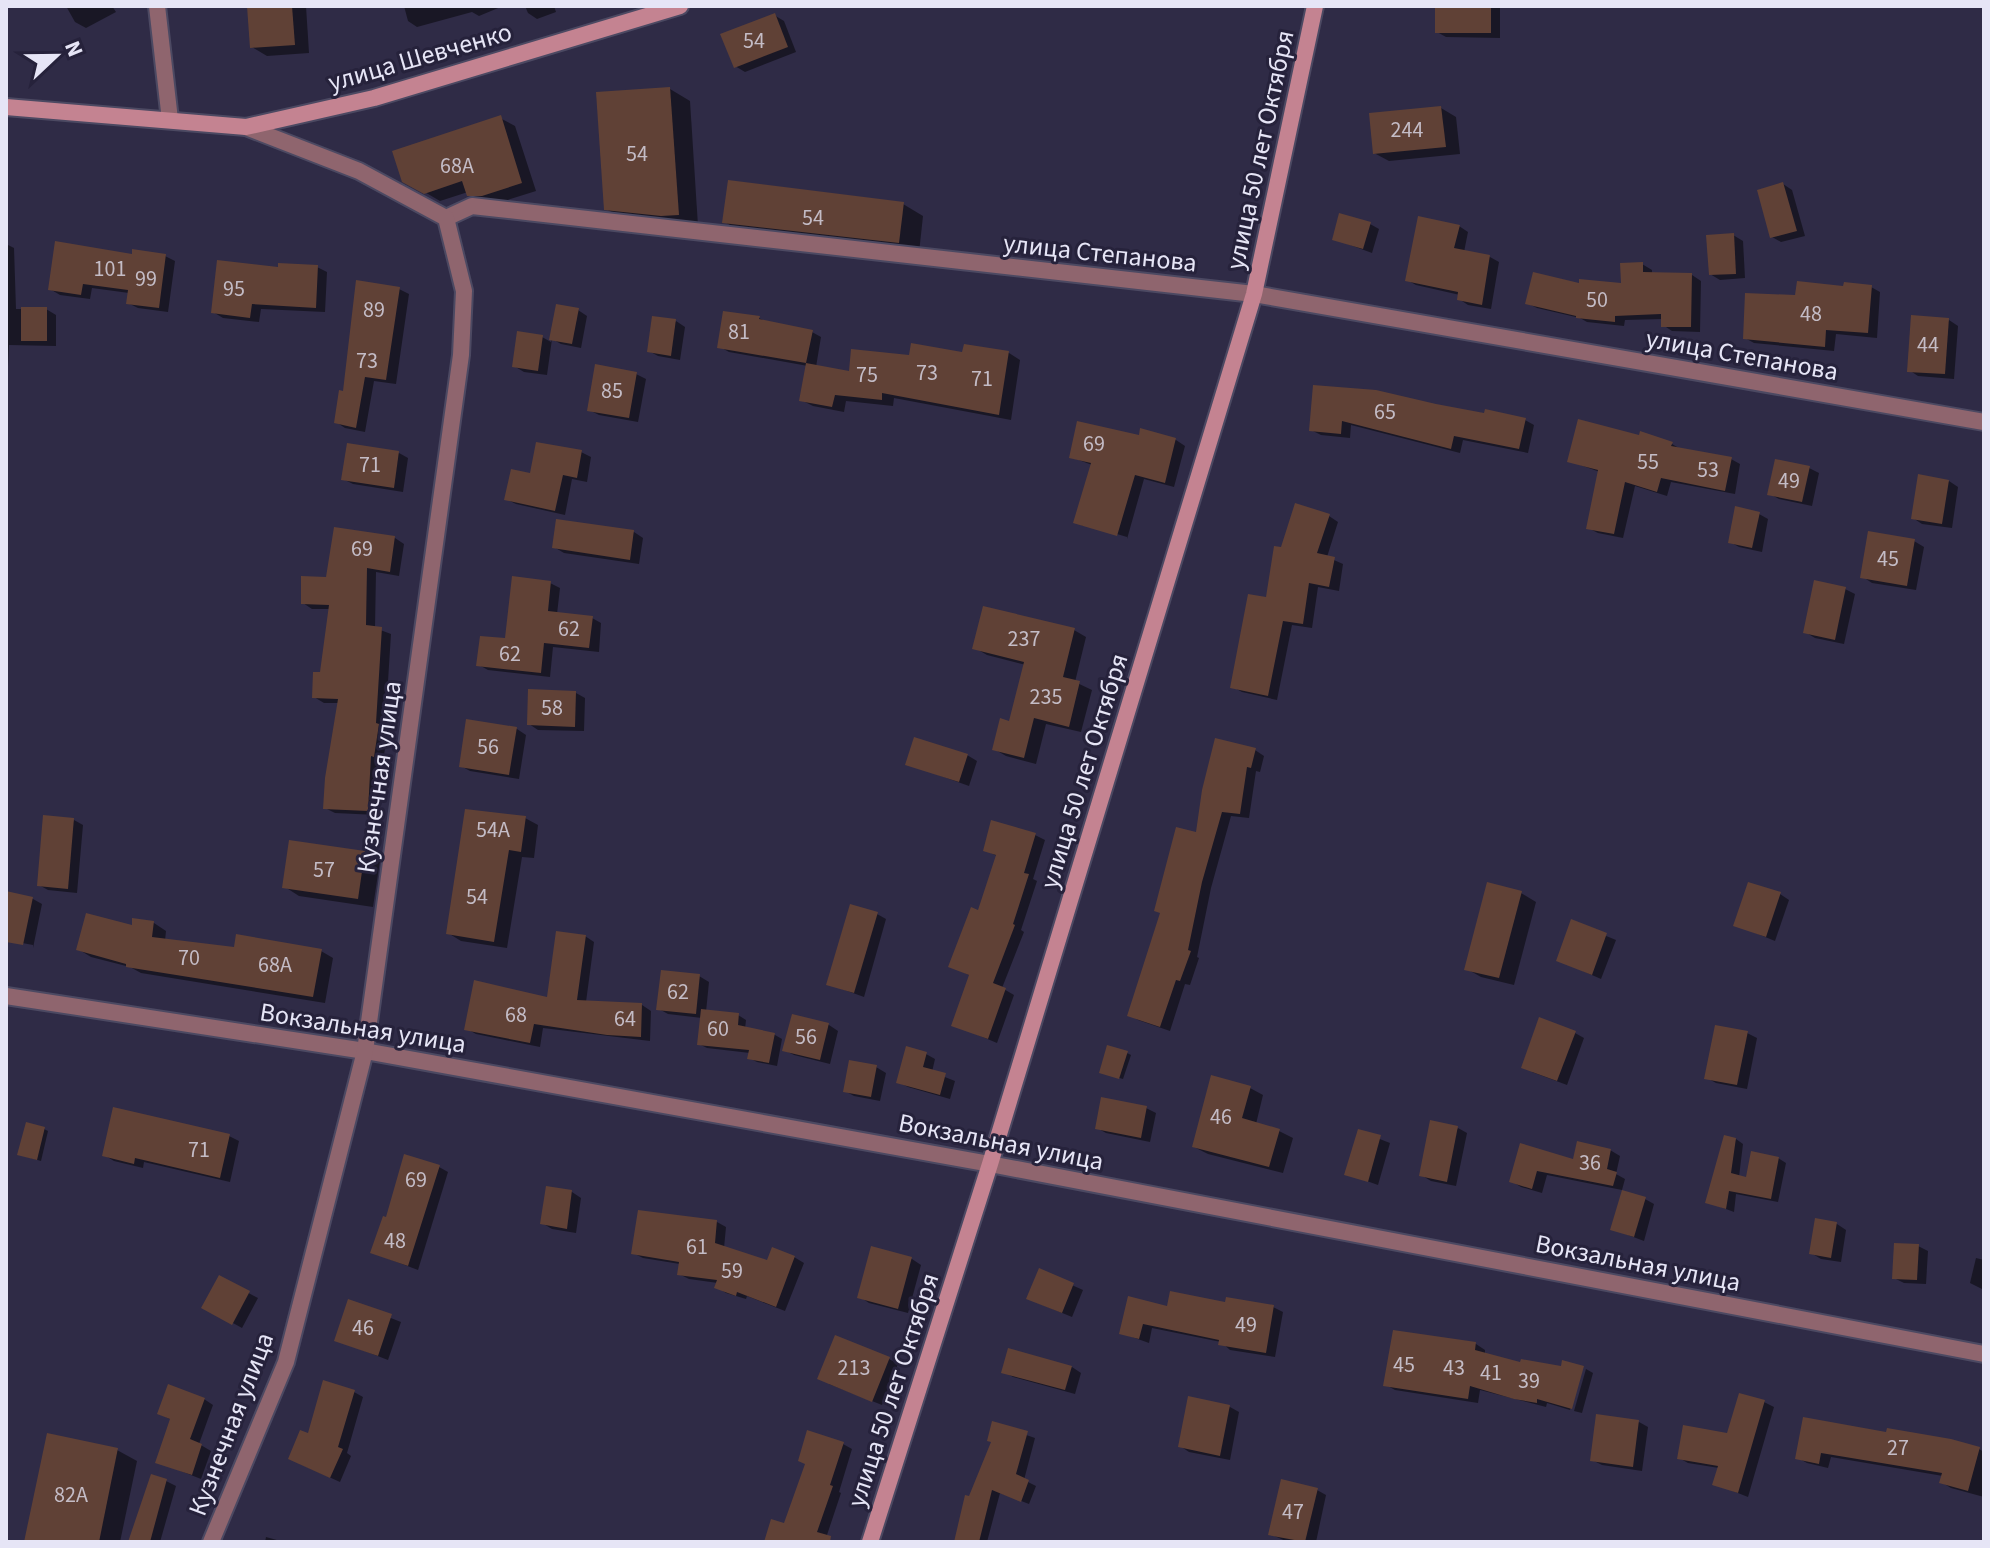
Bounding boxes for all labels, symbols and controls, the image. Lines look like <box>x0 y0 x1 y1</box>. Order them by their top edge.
street label: улица Шевченко <box>324 13 516 101</box>
north arrow <box>16 16 96 96</box>
house number: 54 <box>743 25 765 57</box>
street label: улица 50 лет Октября <box>1217 27 1303 273</box>
text: N <box>56 36 91 62</box>
house number: 244 <box>1391 114 1423 146</box>
house number: 54 <box>626 138 648 170</box>
house number: 68А <box>440 150 474 182</box>
house number: 54 <box>802 202 824 234</box>
street label: улица Степанова <box>1001 224 1199 282</box>
house number: 101 <box>94 253 126 285</box>
house number: 99 <box>135 263 157 295</box>
house number: 95 <box>223 273 245 305</box>
house number: 50 <box>1586 284 1608 316</box>
house number: 89 <box>363 294 385 326</box>
house number: 48 <box>1800 298 1822 330</box>
house number: 81 <box>728 316 750 348</box>
street label: улица Степанова <box>1643 320 1841 390</box>
house number: 44 <box>1917 329 1939 361</box>
house number: 73 <box>356 345 378 377</box>
house number: 73 <box>916 357 938 389</box>
house number: 75 <box>856 359 878 391</box>
house number: 71 <box>971 363 993 395</box>
house number: 85 <box>601 375 623 407</box>
house number: 65 <box>1374 396 1396 428</box>
house number: 69 <box>1083 428 1105 460</box>
house number: 55 <box>1637 446 1659 478</box>
house number: 71 <box>359 449 381 481</box>
house number: 53 <box>1697 454 1719 486</box>
house number: 49 <box>1778 465 1800 497</box>
house number: 69 <box>351 533 373 565</box>
house number: 45 <box>1877 543 1899 575</box>
house number: 62 <box>558 613 580 645</box>
house number: 237 <box>1008 623 1040 655</box>
house number: 62 <box>499 638 521 670</box>
street label: улица 50 лет Октября <box>1031 649 1137 893</box>
street label: Кузнечная улица <box>347 679 411 875</box>
house number: 235 <box>1030 681 1062 713</box>
house number: 58 <box>541 692 563 724</box>
house number: 56 <box>477 731 499 763</box>
house number: 54А <box>476 814 510 846</box>
house number: 57 <box>313 854 335 886</box>
house number: 54 <box>466 881 488 913</box>
house number: 70 <box>178 942 200 974</box>
house number: 68А <box>258 949 292 981</box>
house number: 62 <box>667 976 689 1008</box>
street label: Вокзальная улица <box>257 993 469 1063</box>
house number: 68 <box>505 999 527 1031</box>
house number: 64 <box>614 1003 636 1035</box>
house number: 60 <box>707 1013 729 1045</box>
house number: 56 <box>795 1021 817 1053</box>
house number: 46 <box>1210 1101 1232 1133</box>
street label: Вокзальная улица <box>895 1104 1107 1180</box>
house number: 71 <box>188 1134 210 1166</box>
house number: 36 <box>1579 1147 1601 1179</box>
house number: 69 <box>405 1164 427 1196</box>
house number: 48 <box>384 1225 406 1257</box>
street label: Вокзальная улица <box>1532 1225 1744 1301</box>
house number: 61 <box>686 1231 708 1263</box>
house number: 59 <box>721 1255 743 1287</box>
street label: улица 50 лет Октября <box>838 1268 948 1512</box>
house number: 49 <box>1235 1309 1257 1341</box>
house number: 46 <box>352 1312 374 1344</box>
street label: Кузнечная улица <box>179 1327 283 1521</box>
house number: 45 <box>1393 1349 1415 1381</box>
house number: 213 <box>838 1352 870 1384</box>
house number: 43 <box>1443 1352 1465 1384</box>
house number: 41 <box>1480 1357 1502 1389</box>
house number: 39 <box>1518 1365 1540 1397</box>
house number: 27 <box>1887 1432 1909 1464</box>
house number: 82А <box>54 1479 88 1511</box>
house number: 47 <box>1282 1496 1304 1528</box>

